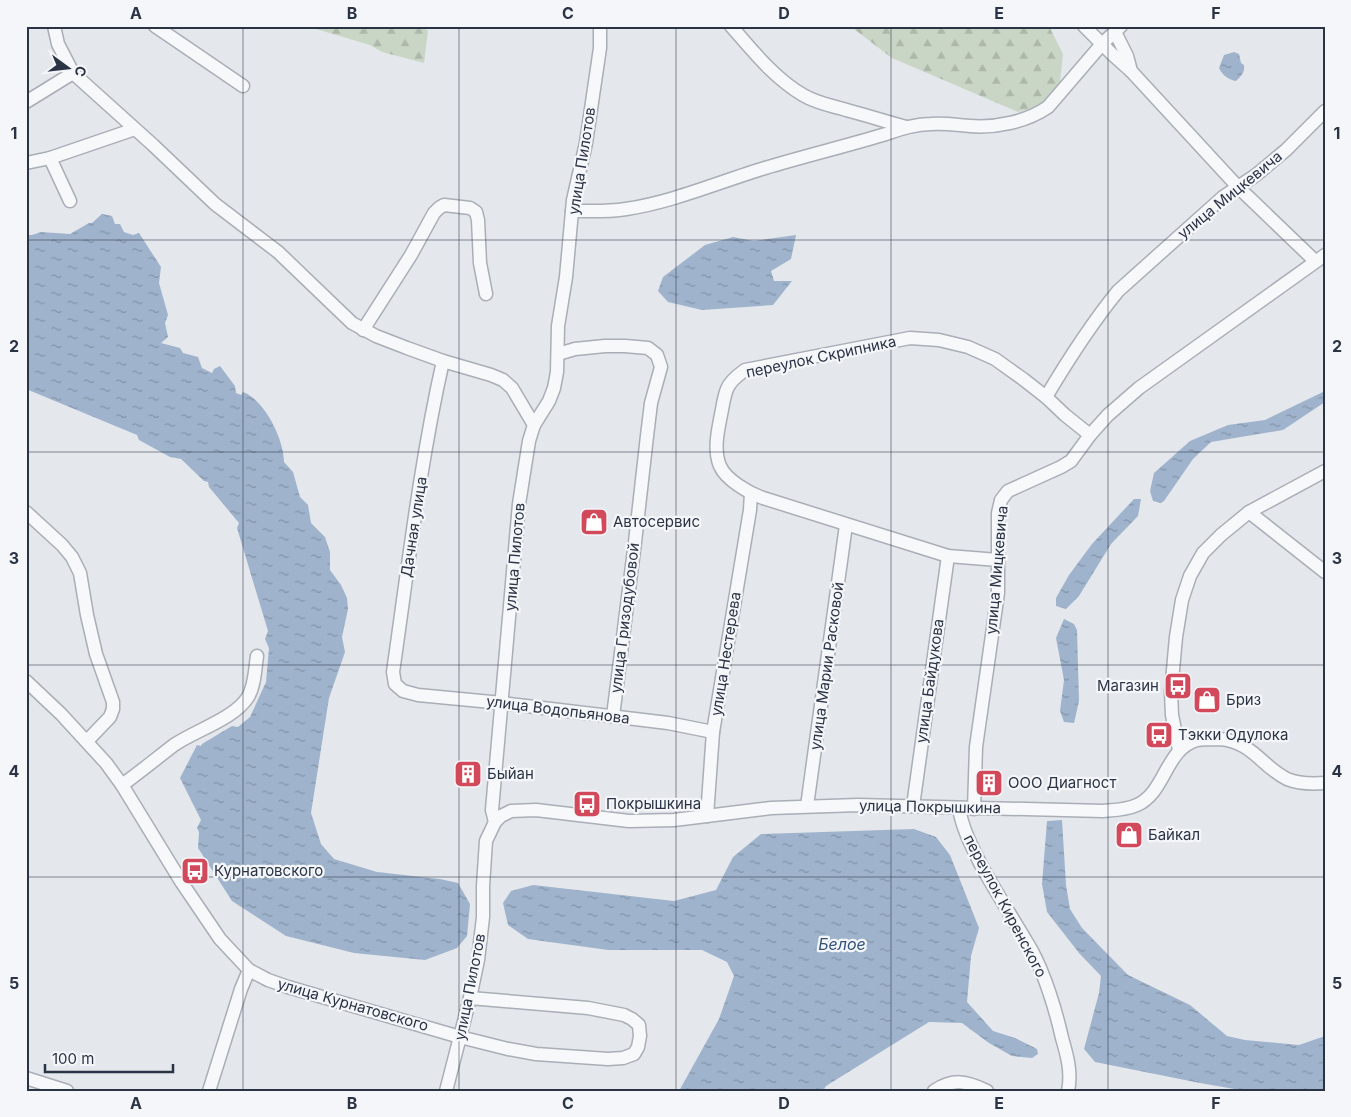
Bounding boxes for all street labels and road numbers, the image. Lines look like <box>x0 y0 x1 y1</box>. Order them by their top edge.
street label: улица Пилотов <box>564 106 599 216</box>
street label: улица Мицкевича <box>1174 147 1286 243</box>
street label: переулок Скрипника <box>744 331 898 382</box>
street label: Дачная улица <box>396 475 431 579</box>
street label: улица Пилотов <box>500 502 529 612</box>
street label: улица Мицкевича <box>981 505 1012 635</box>
street label: улица Гризодубовой <box>606 542 643 694</box>
street label: улица Марии Расковой <box>805 581 848 751</box>
street label: улица Нестерева <box>706 590 745 717</box>
street label: улица Байдукова <box>911 618 948 744</box>
street label: улица Водопьянова <box>485 691 631 728</box>
street label: улица Покрышкина <box>859 796 1001 817</box>
street label: переулок Киренского <box>960 831 1051 981</box>
street label: улица Пилотов <box>450 932 489 1042</box>
street label: улица Курнатовского <box>275 974 431 1035</box>

